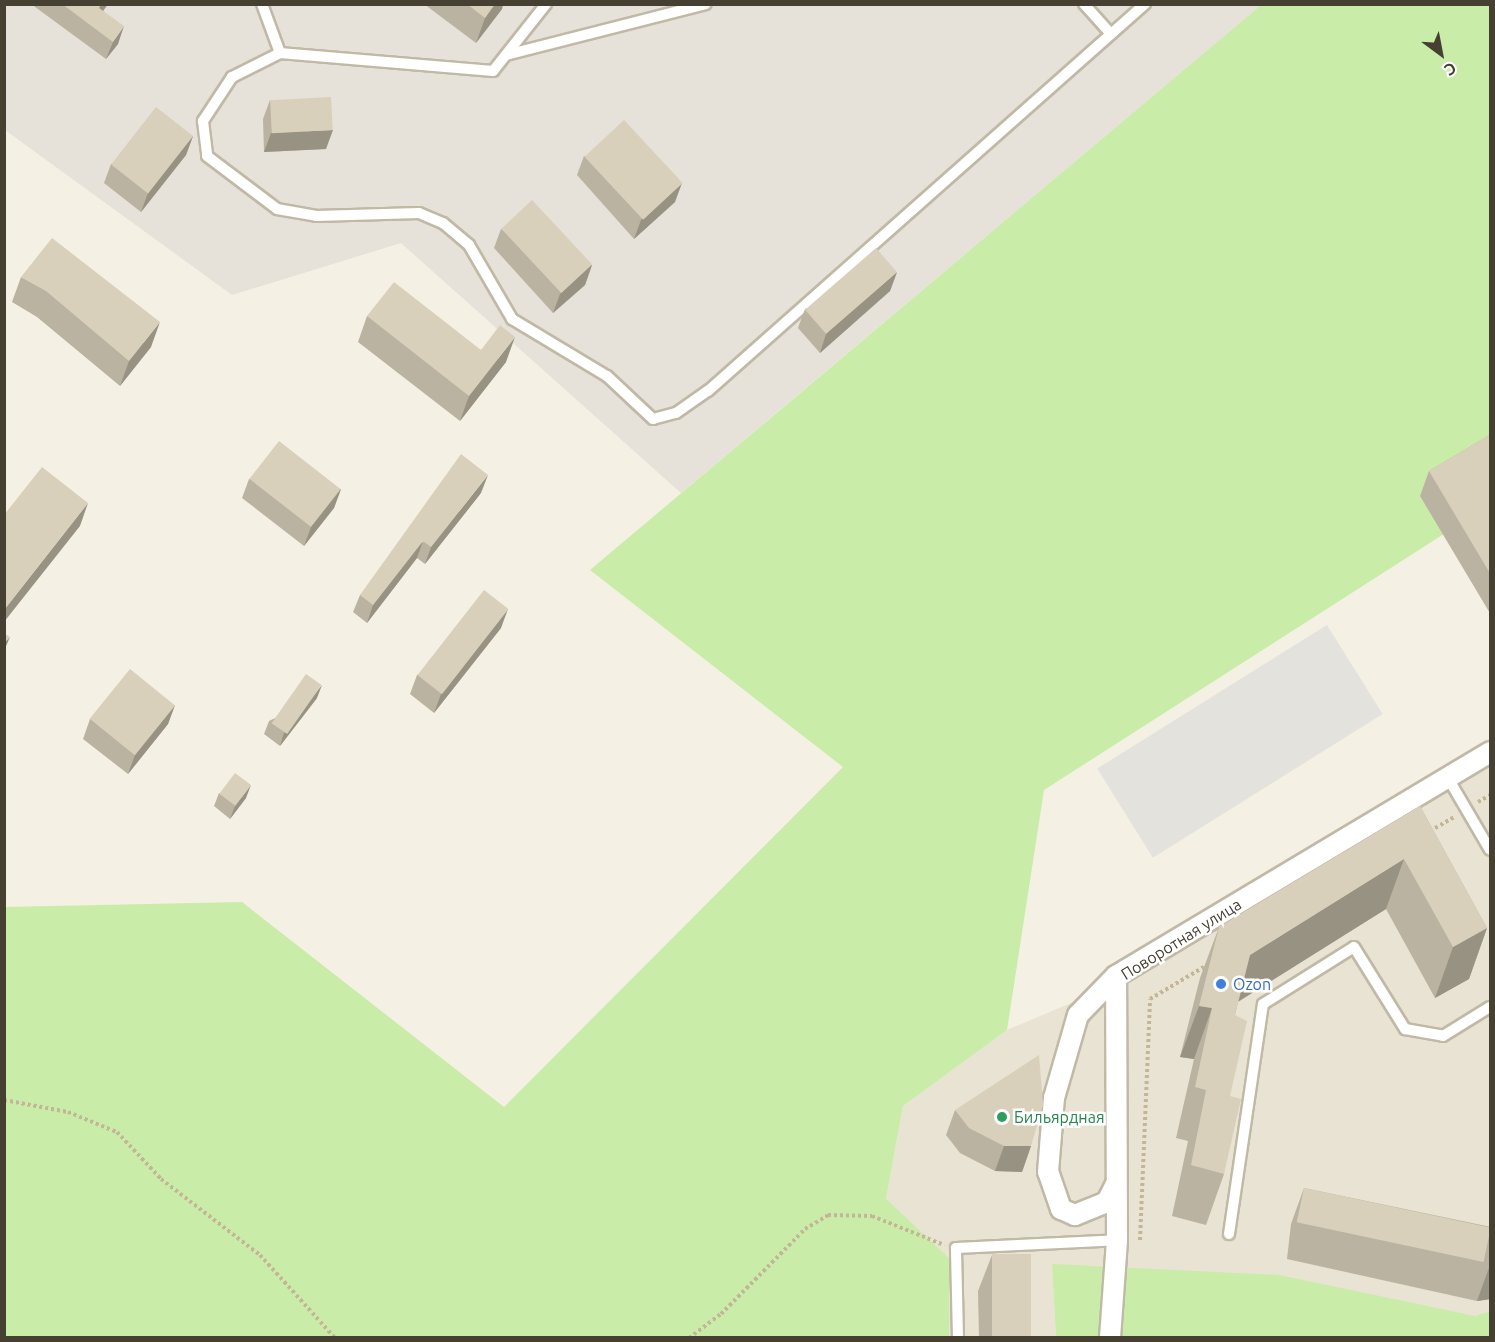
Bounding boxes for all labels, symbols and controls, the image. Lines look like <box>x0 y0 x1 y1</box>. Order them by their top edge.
north arrow <box>1411 24 1471 84</box>
text: С <box>1441 59 1460 80</box>
street label: Поворотная улица <box>1117 894 1245 984</box>
place label: Ozon <box>1233 974 1271 994</box>
marker: Ozon <box>1214 977 1228 991</box>
place label: Бильярдная <box>1014 1107 1104 1127</box>
marker: Бильярдная <box>995 1110 1009 1124</box>

